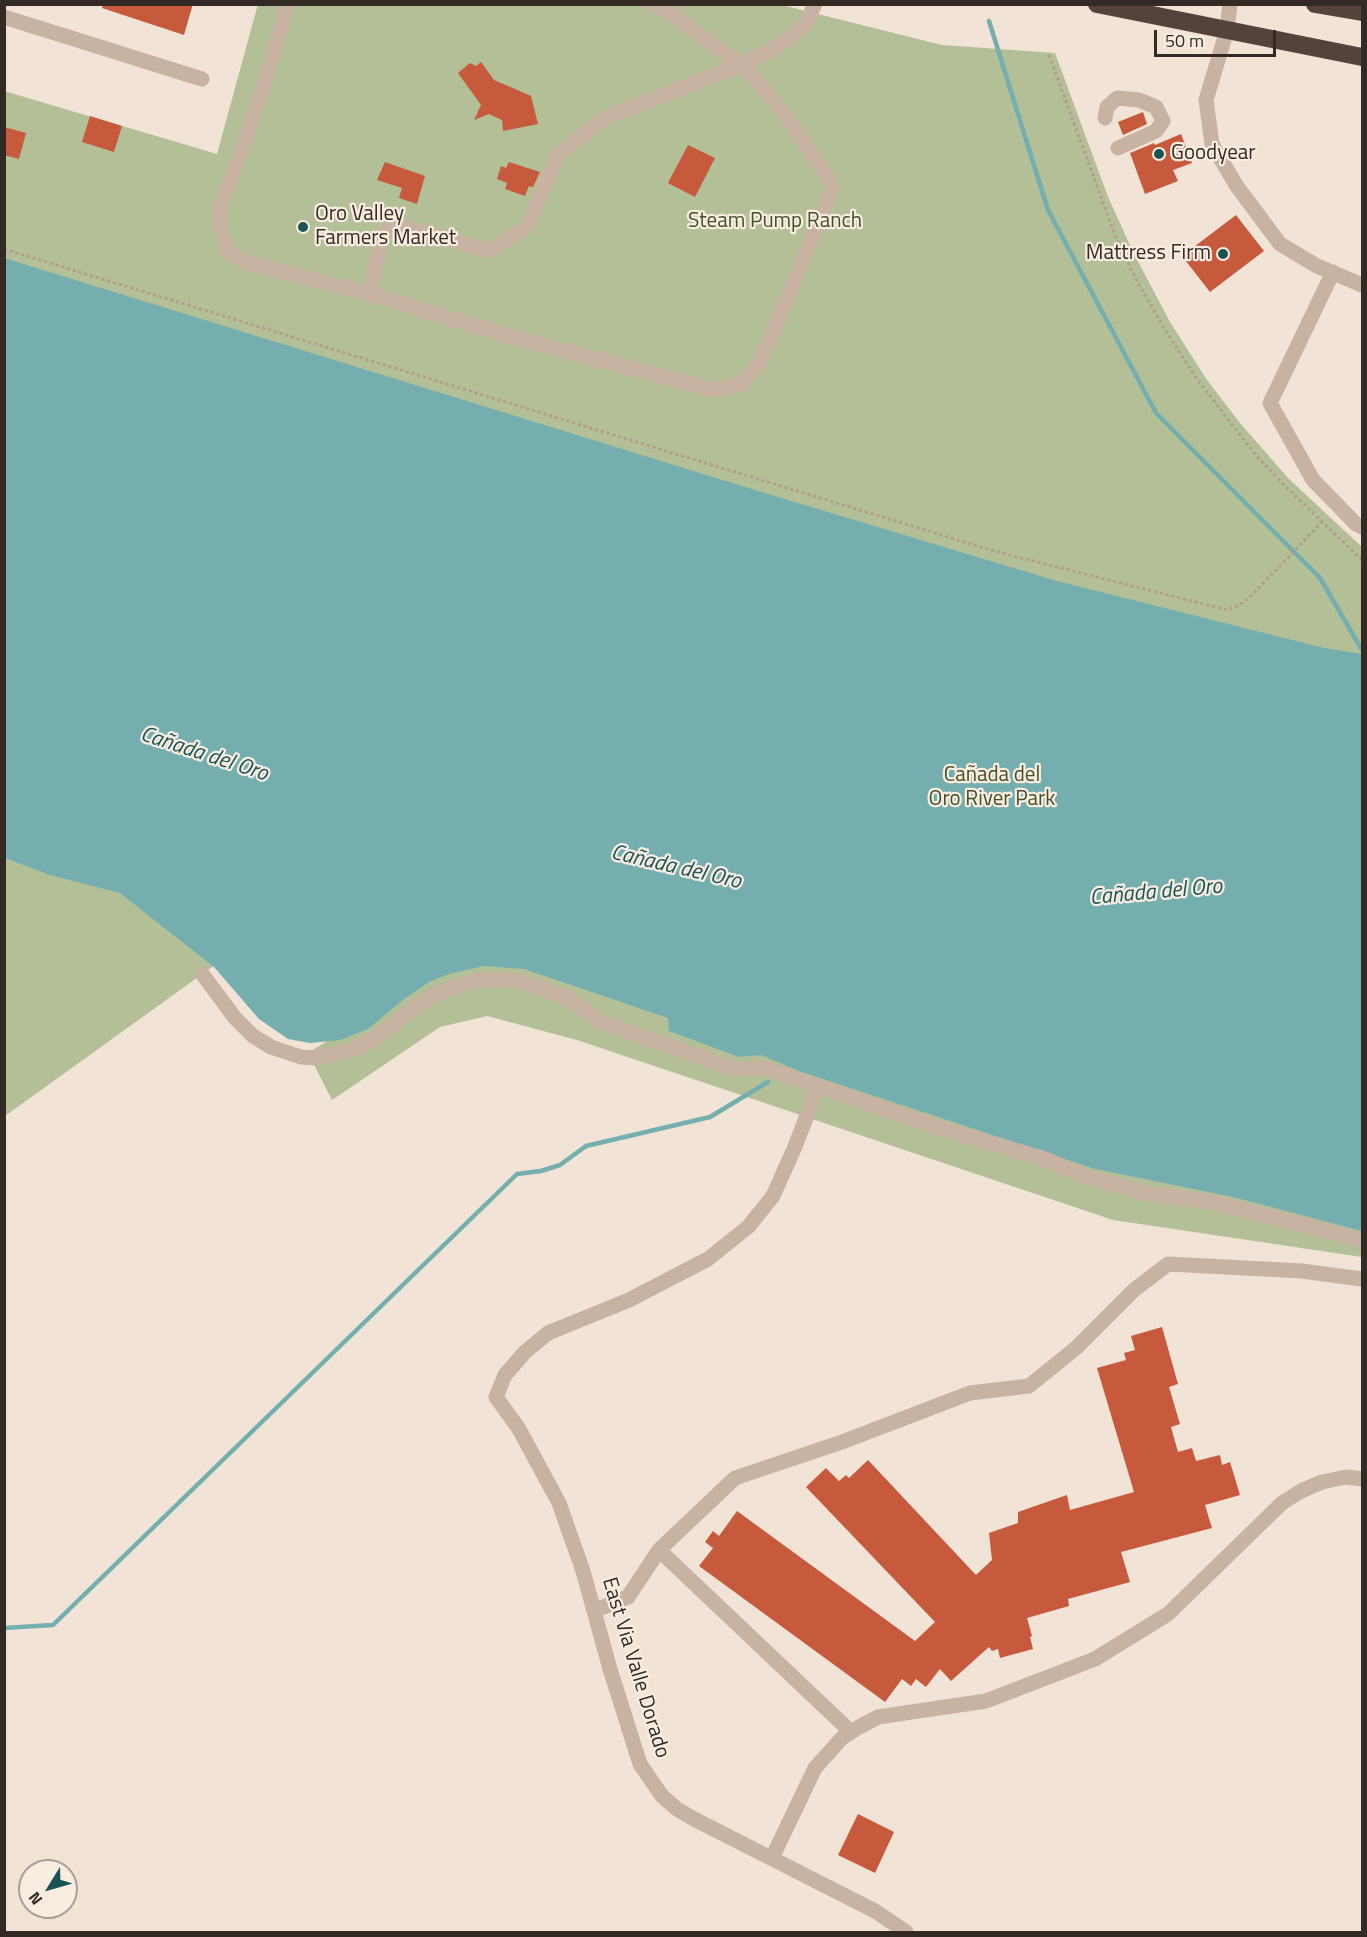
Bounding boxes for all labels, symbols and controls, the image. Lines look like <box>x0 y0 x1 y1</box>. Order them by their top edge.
scale bar <box>1157 18 1278 56</box>
text: 50 m <box>1165 27 1204 54</box>
place label: Goodyear <box>1171 141 1256 167</box>
marker: Goodyear <box>1152 147 1166 161</box>
place label: Oro Valley Farmers Market <box>315 202 456 252</box>
park label: Steam Pump Ranch <box>688 209 862 235</box>
marker: Oro Valley Farmers Market <box>296 220 310 234</box>
place label: Mattress Firm <box>1086 241 1211 267</box>
marker: Mattress Firm <box>1216 247 1230 261</box>
water label: Cañada del Oro <box>137 722 271 788</box>
park label: Cañada del Oro River Park <box>929 763 1055 813</box>
water label: Cañada del Oro <box>608 840 744 896</box>
water label: Cañada del Oro <box>1089 874 1223 912</box>
street label: East Via Valle Dorado <box>596 1575 674 1761</box>
north arrow <box>18 1859 78 1919</box>
text: N <box>22 1887 48 1910</box>

